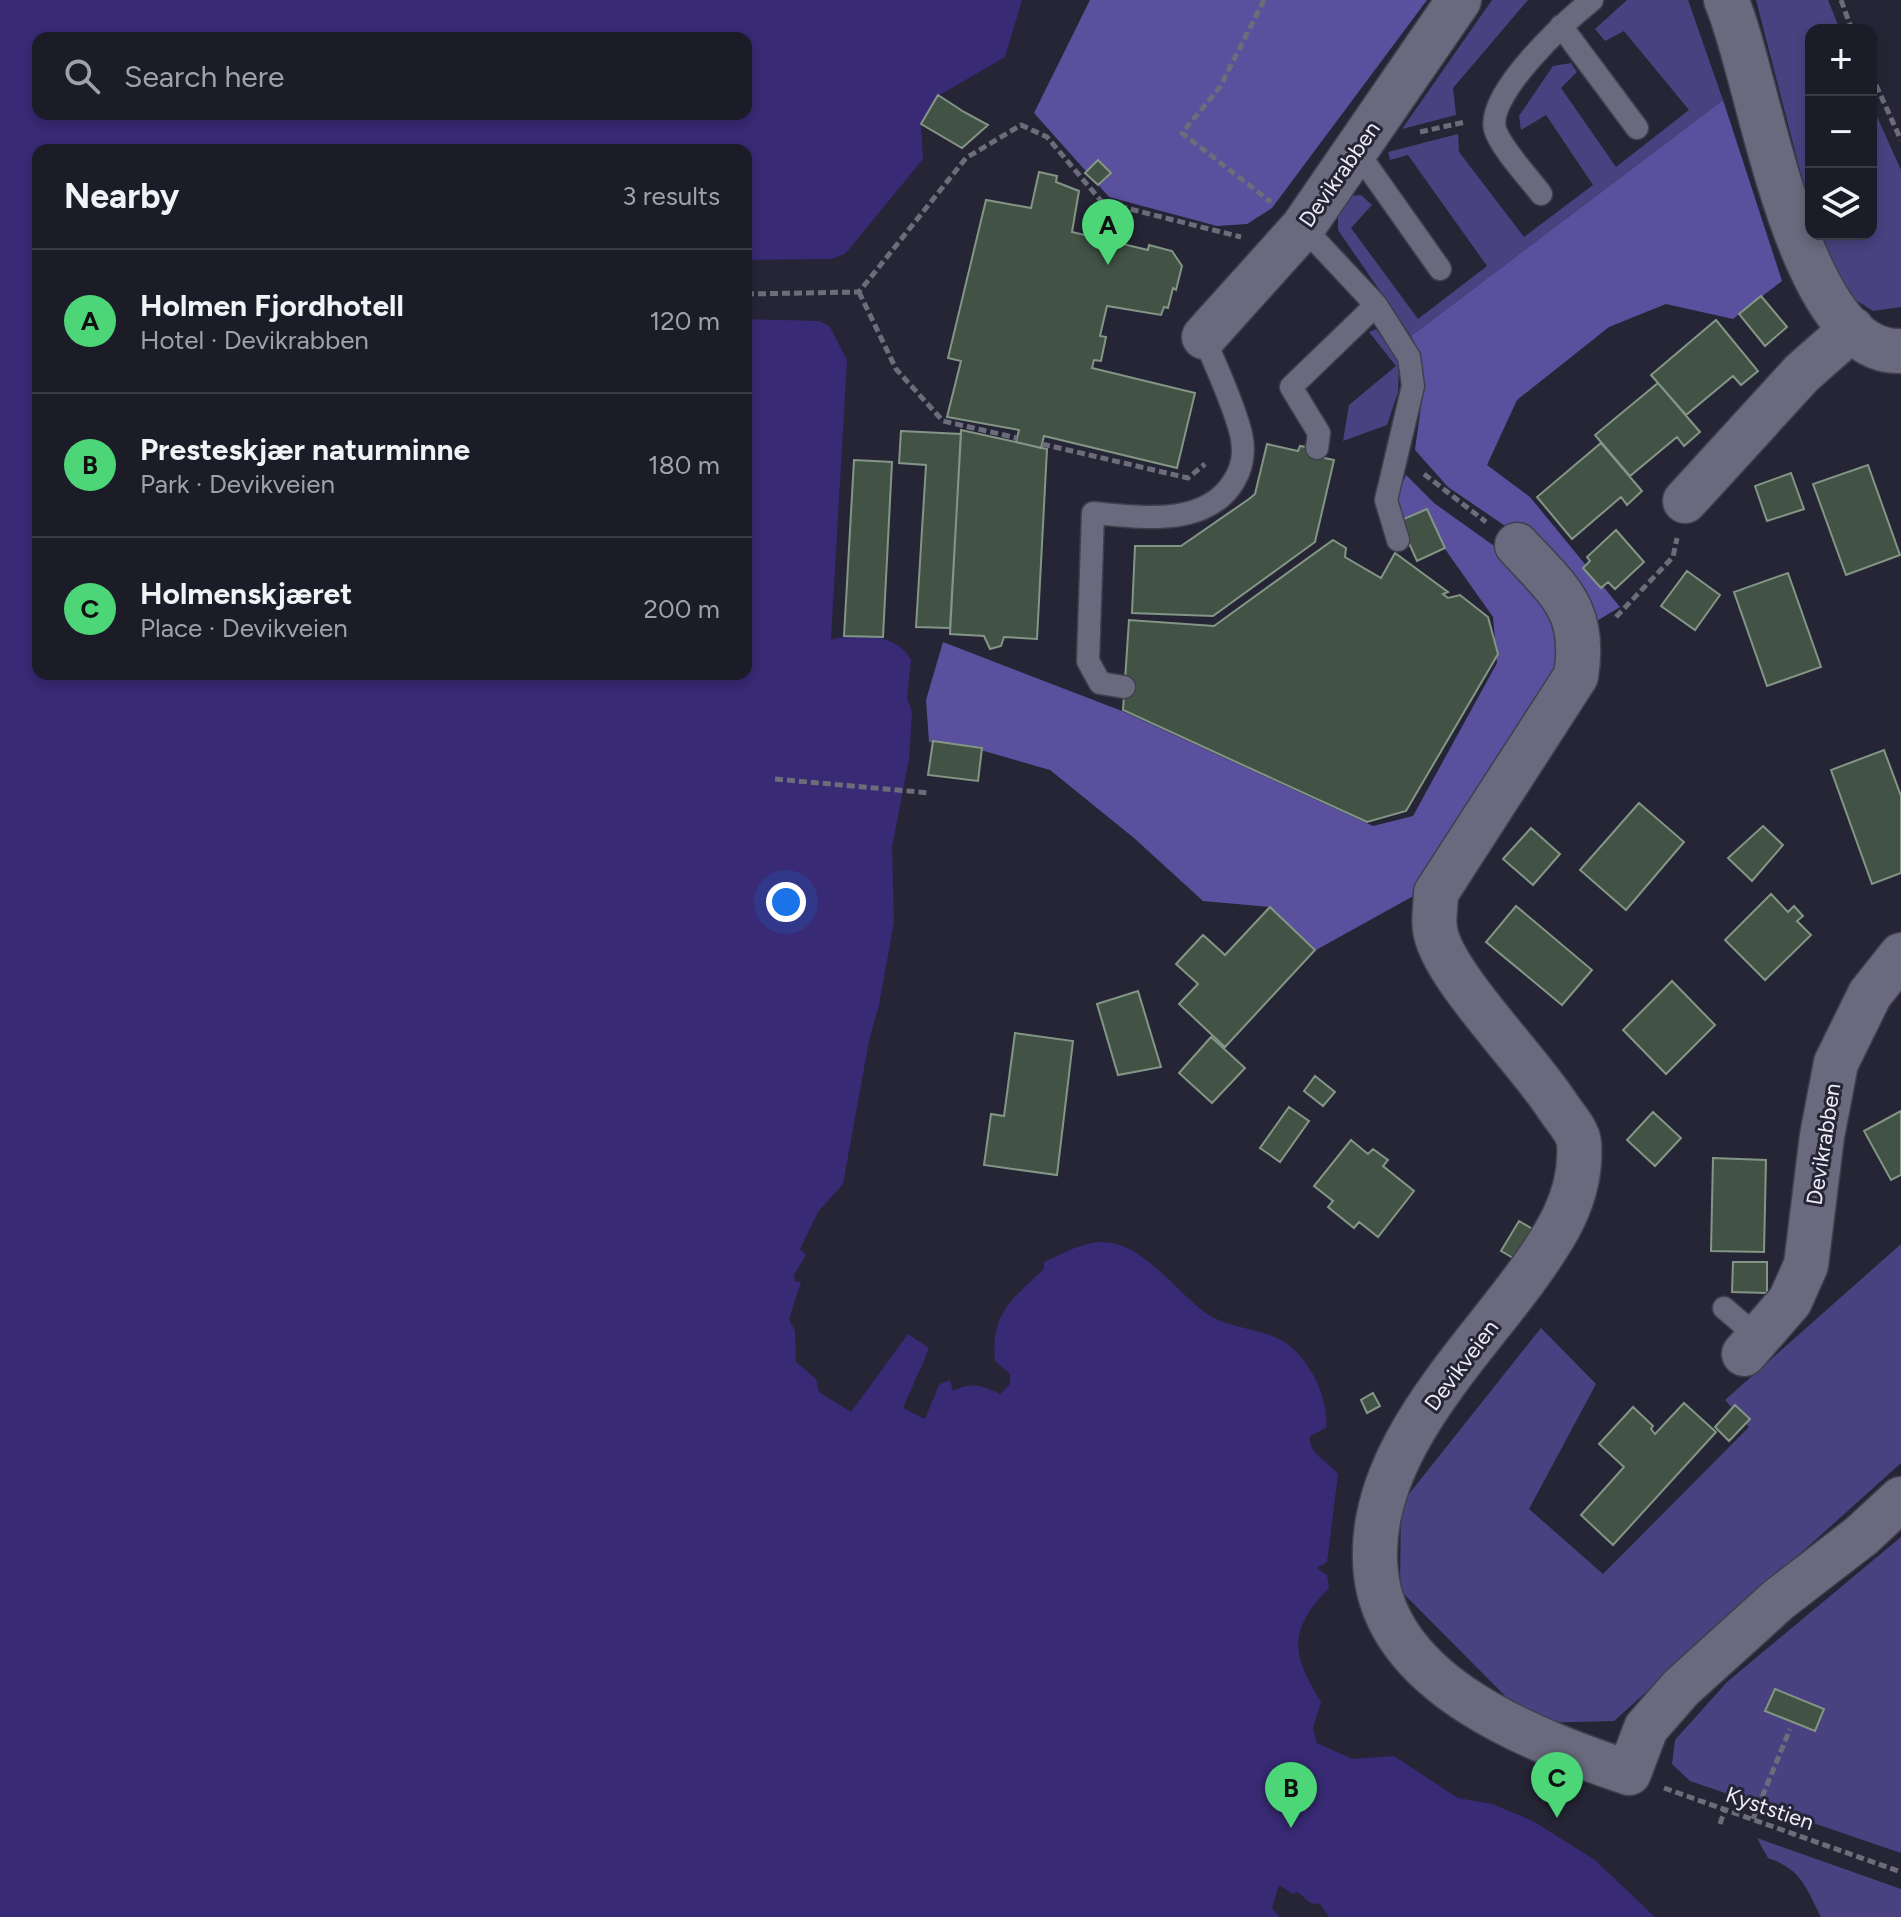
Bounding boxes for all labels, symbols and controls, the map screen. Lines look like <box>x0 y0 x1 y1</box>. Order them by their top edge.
map controls <box>1805 24 1877 240</box>
button: + <box>1805 24 1877 96</box>
search box <box>32 32 752 120</box>
icon: search <box>60 54 104 98</box>
text: Search here <box>124 58 284 95</box>
button: − <box>1805 96 1877 168</box>
street label: Devikrabben <box>1293 116 1386 232</box>
button: layers <box>1805 168 1877 240</box>
text: Nearby <box>64 176 179 217</box>
text: 3 results <box>622 180 720 212</box>
pin: A <box>1082 199 1134 265</box>
text: Holmen Fjordhotell <box>140 287 404 324</box>
text: A <box>81 305 99 337</box>
text: 120 m <box>650 305 720 337</box>
text: Hotel · Devikrabben <box>140 324 369 356</box>
text: Presteskjær naturminne <box>140 431 470 468</box>
text: B <box>82 449 98 481</box>
text: 180 m <box>648 449 720 481</box>
text: Park · Devikveien <box>140 468 335 500</box>
text: Holmenskjæret <box>140 575 352 612</box>
text: C <box>81 593 99 625</box>
text: 200 m <box>644 593 720 625</box>
text: Place · Devikveien <box>140 612 348 644</box>
your location <box>766 882 806 922</box>
street label: Devikrabben <box>1801 1081 1846 1207</box>
street label: Devikveien <box>1419 1315 1504 1416</box>
pin: C <box>1531 1752 1583 1818</box>
pin: B <box>1265 1762 1317 1828</box>
street label: Kyststien <box>1722 1781 1817 1836</box>

